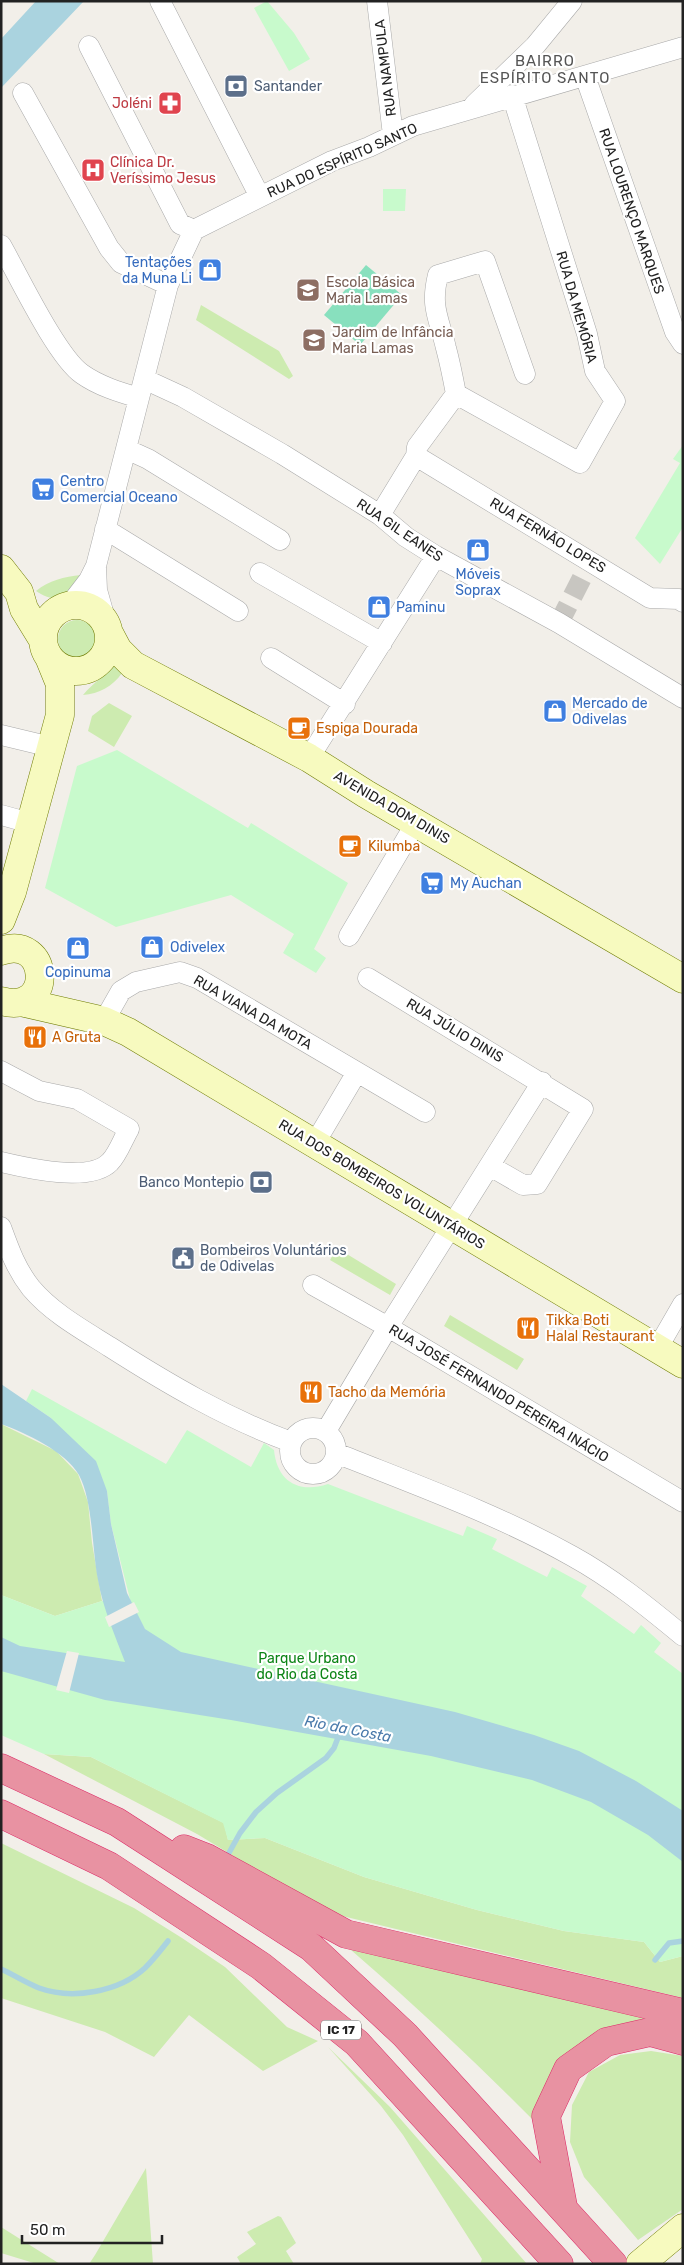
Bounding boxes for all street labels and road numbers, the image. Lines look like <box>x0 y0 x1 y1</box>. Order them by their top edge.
street label: RUA NAMPULA <box>371 18 400 117</box>
street label: RUA DO ESPÍRITO SANTO <box>264 119 420 201</box>
street label: RUA LOURENÇO MARQUES <box>595 126 668 296</box>
street label: RUA DA MEMÓRIA <box>552 249 602 366</box>
street label: RUA FERNÃO LOPES <box>487 493 610 577</box>
street label: RUA GIL EANES <box>353 495 446 566</box>
street label: AVENIDA DOM DINIS <box>331 767 453 848</box>
street label: RUA VIANA DA MOTA <box>190 972 316 1054</box>
street label: RUA JÚLIO DINIS <box>403 994 507 1066</box>
street label: RUA DOS BOMBEIROS VOLUNTÁRIOS <box>275 1115 489 1253</box>
street label: RUA JOSÉ FERNANDO PEREIRA INÁCIO <box>386 1320 612 1466</box>
road number: IC 17 <box>321 2020 361 2040</box>

